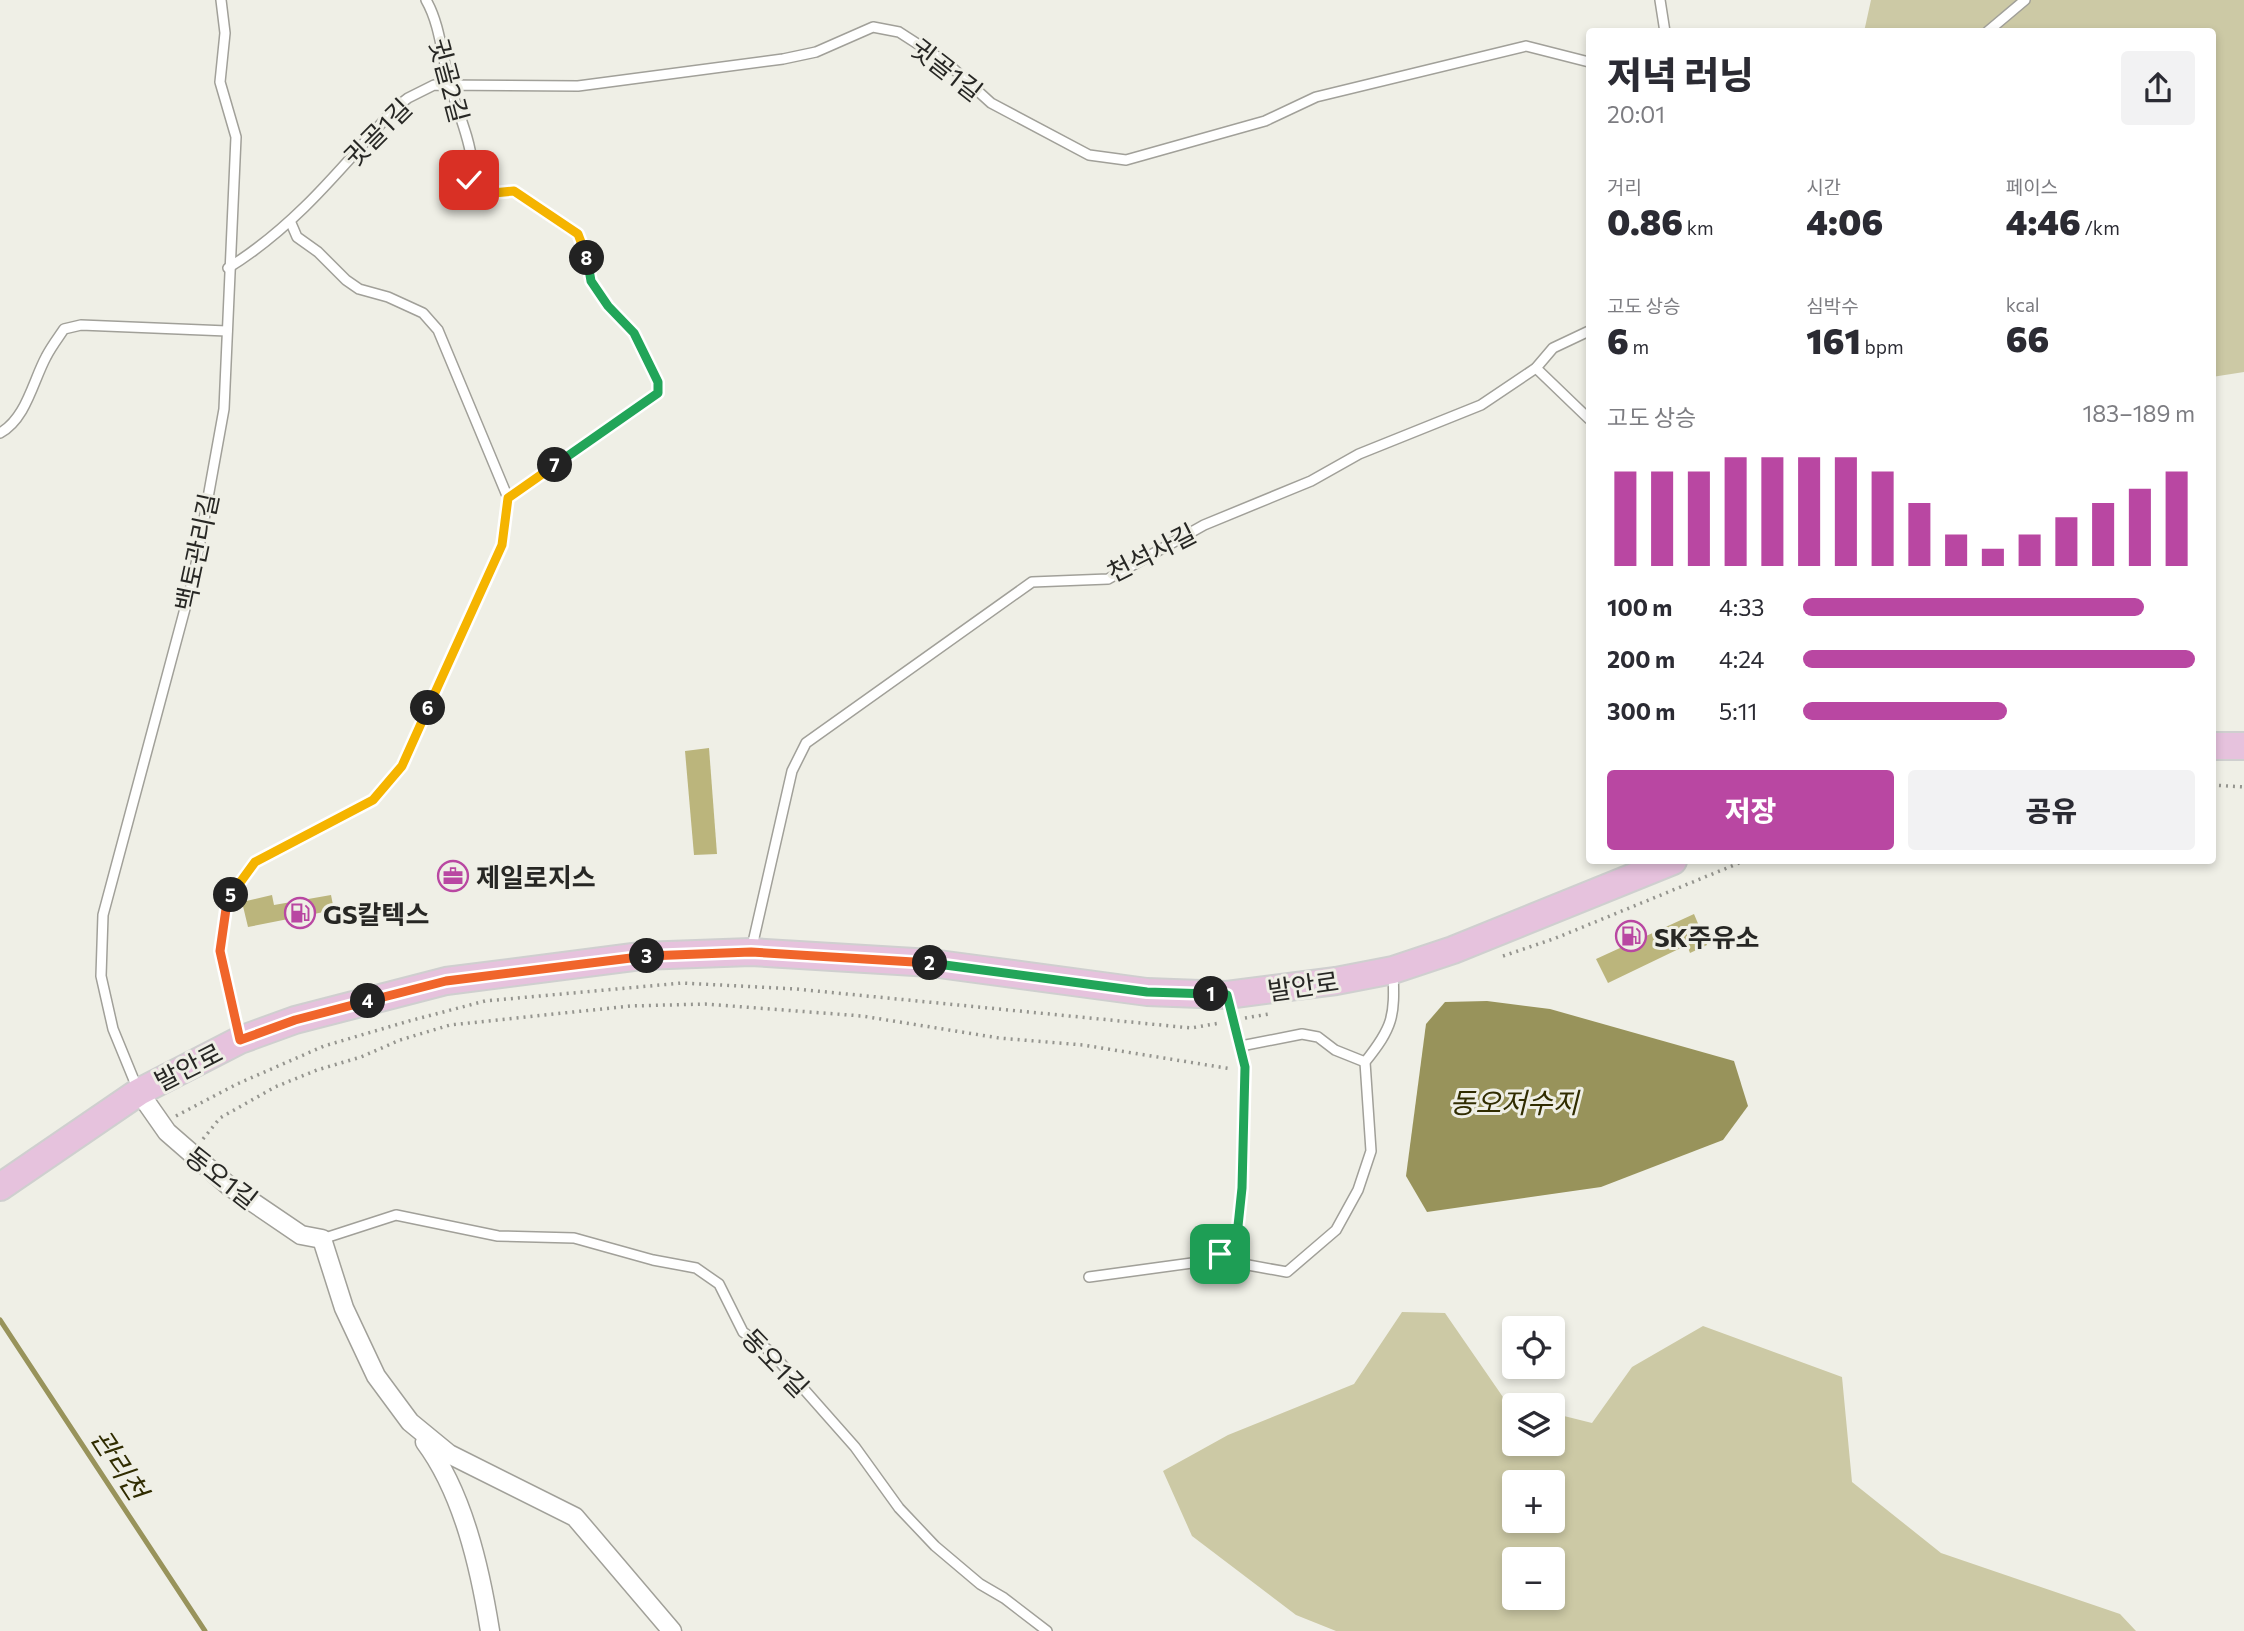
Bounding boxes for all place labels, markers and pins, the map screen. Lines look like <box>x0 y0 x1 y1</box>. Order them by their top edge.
pin <box>439 150 499 210</box>
pin: 8 <box>570 240 604 276</box>
pin: 7 <box>538 448 572 482</box>
pin: 6 <box>410 690 446 726</box>
office icon: 제일로지스 <box>436 859 470 893</box>
place label: 제일로지스 <box>476 861 596 892</box>
pin: 5 <box>214 878 248 912</box>
fuel station icon: GS칼텍스 <box>283 896 317 930</box>
place label: GS칼텍스 <box>323 898 429 929</box>
fuel station icon: SK주유소 <box>1614 919 1648 953</box>
place label: SK주유소 <box>1654 921 1760 952</box>
pin: 3 <box>630 939 664 974</box>
pin: 2 <box>912 946 948 981</box>
pin: 1 <box>1194 976 1228 1012</box>
pin: 4 <box>350 984 386 1018</box>
pin <box>1190 1224 1250 1284</box>

